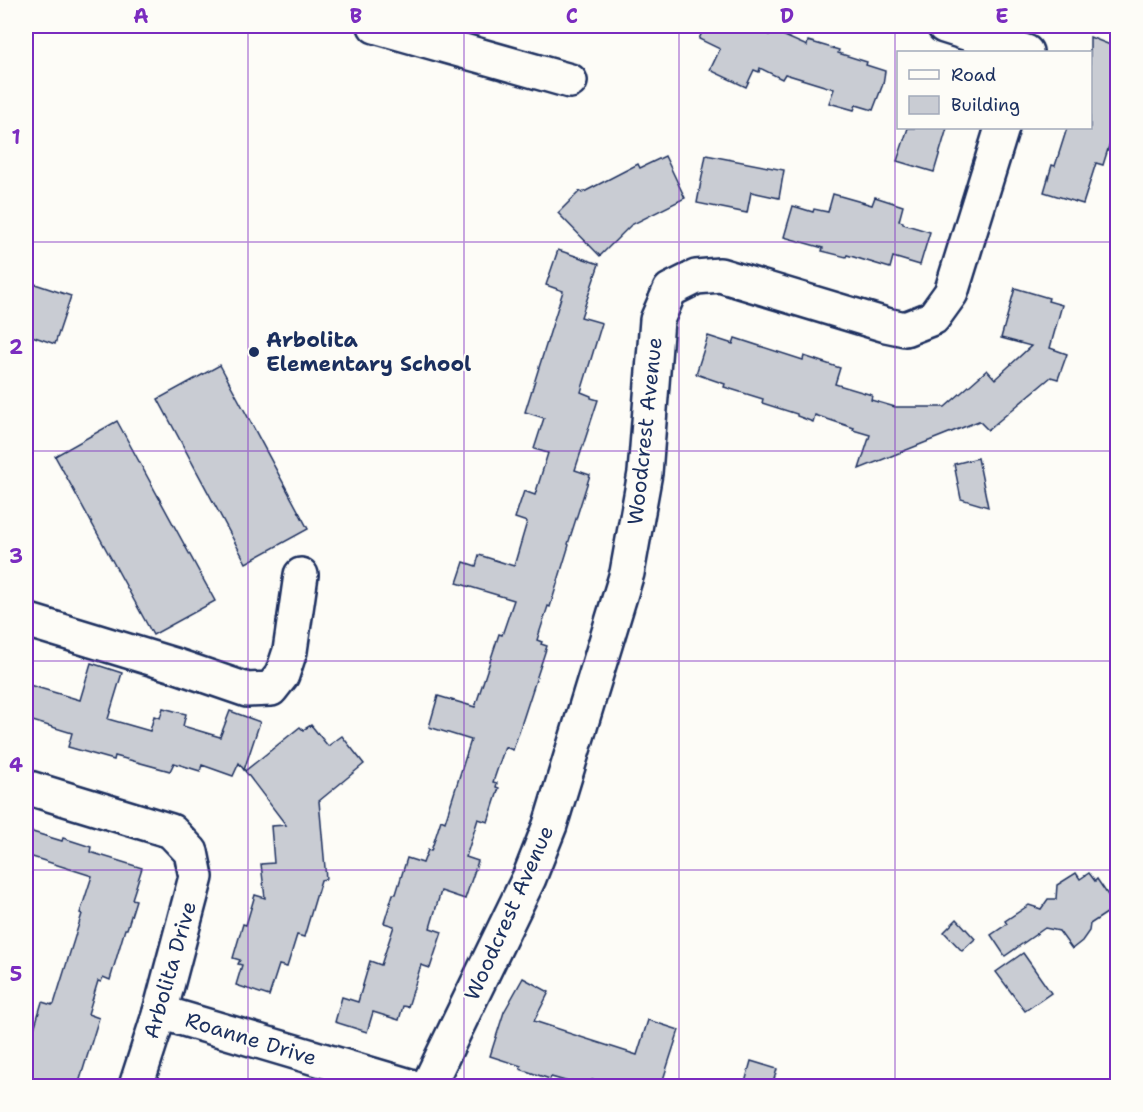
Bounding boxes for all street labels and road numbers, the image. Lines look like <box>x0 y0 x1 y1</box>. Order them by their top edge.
street label: Woodcrest Avenue <box>621 336 669 526</box>
street label: Woodcrest Avenue <box>458 821 560 1005</box>
street label: Arbolita Drive <box>137 898 203 1042</box>
street label: Roanne Drive <box>182 1006 320 1072</box>

